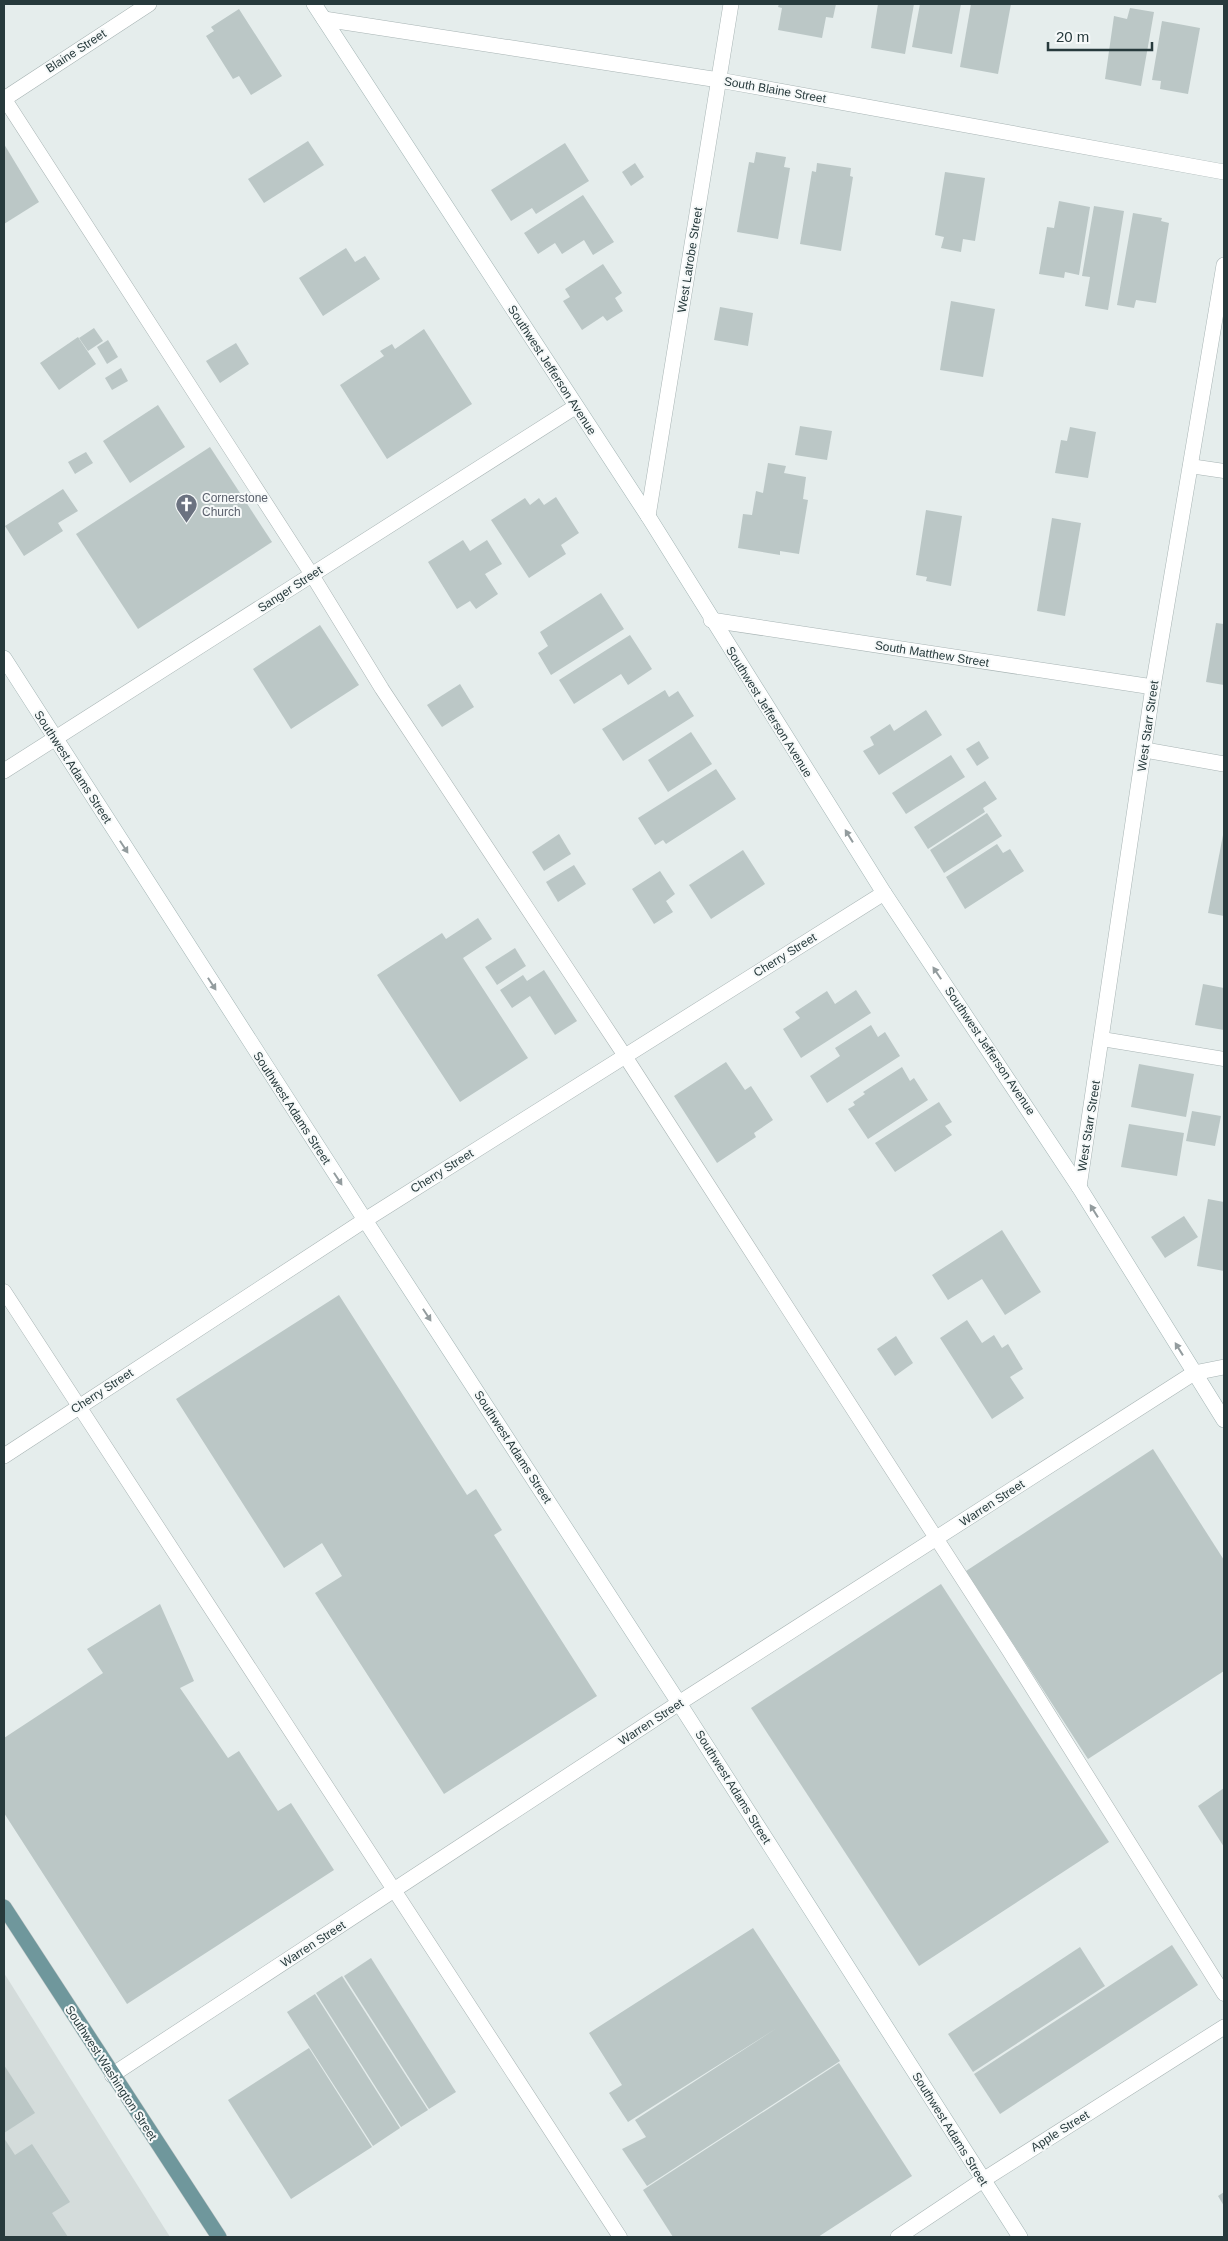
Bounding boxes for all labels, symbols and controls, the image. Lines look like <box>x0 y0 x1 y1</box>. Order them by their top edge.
scale bar <box>1048 20 1152 52</box>
street label: Blaine Street <box>43 26 109 76</box>
text: 20 m <box>1056 28 1089 45</box>
street label: South Blaine Street <box>723 74 828 106</box>
street label: West Latrobe Street <box>675 206 705 314</box>
street label: Southwest Jefferson Avenue <box>505 303 599 438</box>
place label: Cornerstone Church <box>202 491 268 519</box>
church icon: Cornerstone Church <box>174 493 198 524</box>
street label: Sanger Street <box>255 563 325 615</box>
street label: South Matthew Street <box>874 638 991 670</box>
street label: Southwest Jefferson Avenue <box>723 644 815 780</box>
street label: West Starr Street <box>1135 679 1161 772</box>
street label: Southwest Adams Street <box>31 708 115 826</box>
one-way arrow <box>844 830 853 843</box>
one-way arrow <box>119 841 129 854</box>
street label: Cherry Street <box>751 930 820 980</box>
one-way arrow <box>933 966 942 979</box>
one-way arrow <box>207 977 217 990</box>
street label: Southwest Jefferson Avenue <box>942 984 1038 1118</box>
street label: Southwest Adams Street <box>250 1049 334 1167</box>
street label: West Starr Street <box>1075 1079 1103 1172</box>
street label: Cherry Street <box>408 1146 477 1196</box>
one-way arrow <box>333 1172 343 1186</box>
one-way arrow <box>1089 1204 1099 1217</box>
one-way arrow <box>422 1309 431 1322</box>
one-way arrow <box>1175 1343 1184 1356</box>
street label: Cherry Street <box>68 1365 136 1416</box>
street label: Southwest Adams Street <box>471 1388 555 1506</box>
street label: Warren Street <box>957 1477 1028 1529</box>
street label: Warren Street <box>616 1696 687 1748</box>
street label: Southwest Adams Street <box>692 1728 774 1847</box>
street label: Warren Street <box>278 1918 349 1970</box>
street label: Southwest Washington Street <box>62 2003 160 2143</box>
street label: Southwest Adams Street <box>909 2070 991 2189</box>
street label: Apple Street <box>1028 2107 1092 2154</box>

